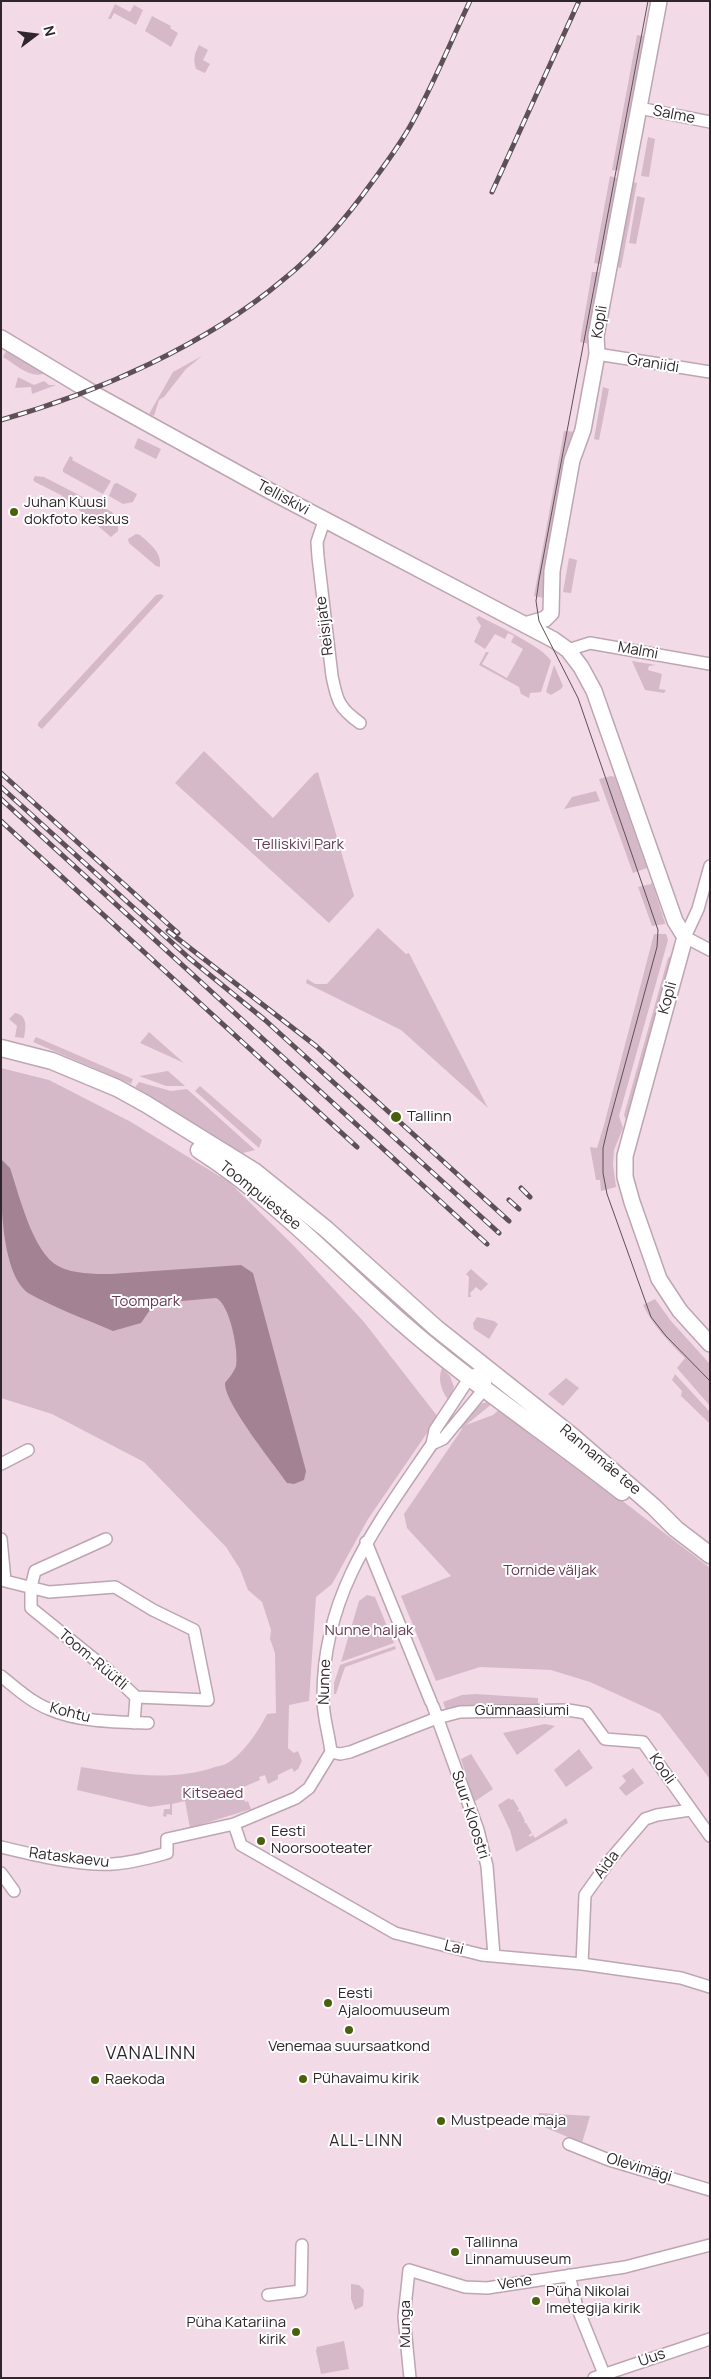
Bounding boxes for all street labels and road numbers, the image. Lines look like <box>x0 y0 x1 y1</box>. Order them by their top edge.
street label: Salme <box>651 102 697 128</box>
street label: Kopli <box>589 304 611 340</box>
street label: Graniidi <box>626 351 680 377</box>
street label: Telliskivi <box>254 477 312 519</box>
street label: Reisijate <box>312 595 338 657</box>
street label: Malmi <box>616 639 660 663</box>
street label: Kopli <box>655 980 681 1016</box>
street label: Toompuiestee <box>216 1158 304 1234</box>
street label: Rannamäe tee <box>556 1421 644 1499</box>
street label: Toom-Rüütli <box>55 1626 131 1694</box>
street label: Nunne <box>315 1659 335 1705</box>
street label: Kohtu <box>48 1699 92 1727</box>
street label: Gümnaasiumi <box>475 1702 569 1720</box>
street label: Kooli <box>645 1750 679 1788</box>
street label: Suur-Kloostri <box>447 1769 493 1861</box>
street label: Rataskaevu <box>28 1844 110 1872</box>
street label: Aida <box>591 1848 623 1882</box>
street label: Lai <box>442 1937 466 1959</box>
street label: Olevimägi <box>604 2150 674 2186</box>
street label: Vene <box>497 2271 533 2295</box>
street label: Munga <box>397 2300 415 2348</box>
street label: Uus <box>636 2345 668 2371</box>

